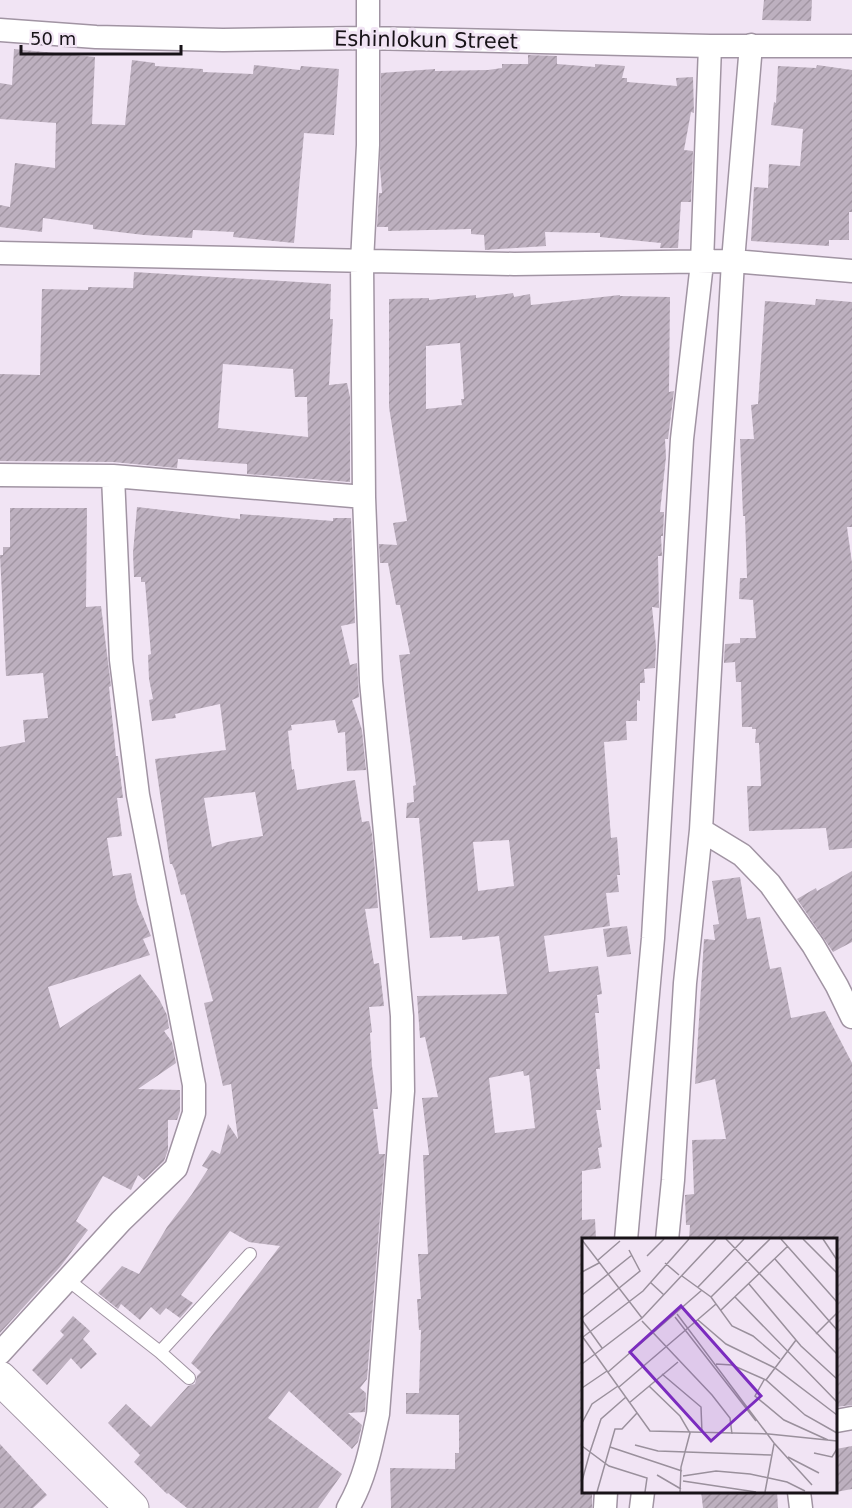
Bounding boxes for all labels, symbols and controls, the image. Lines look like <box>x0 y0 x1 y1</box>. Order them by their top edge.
scale bar <box>21 18 182 56</box>
street label: Eshinlokun Street <box>334 26 518 54</box>
text: 50 m <box>30 28 76 49</box>
inset map <box>582 1238 837 1493</box>

